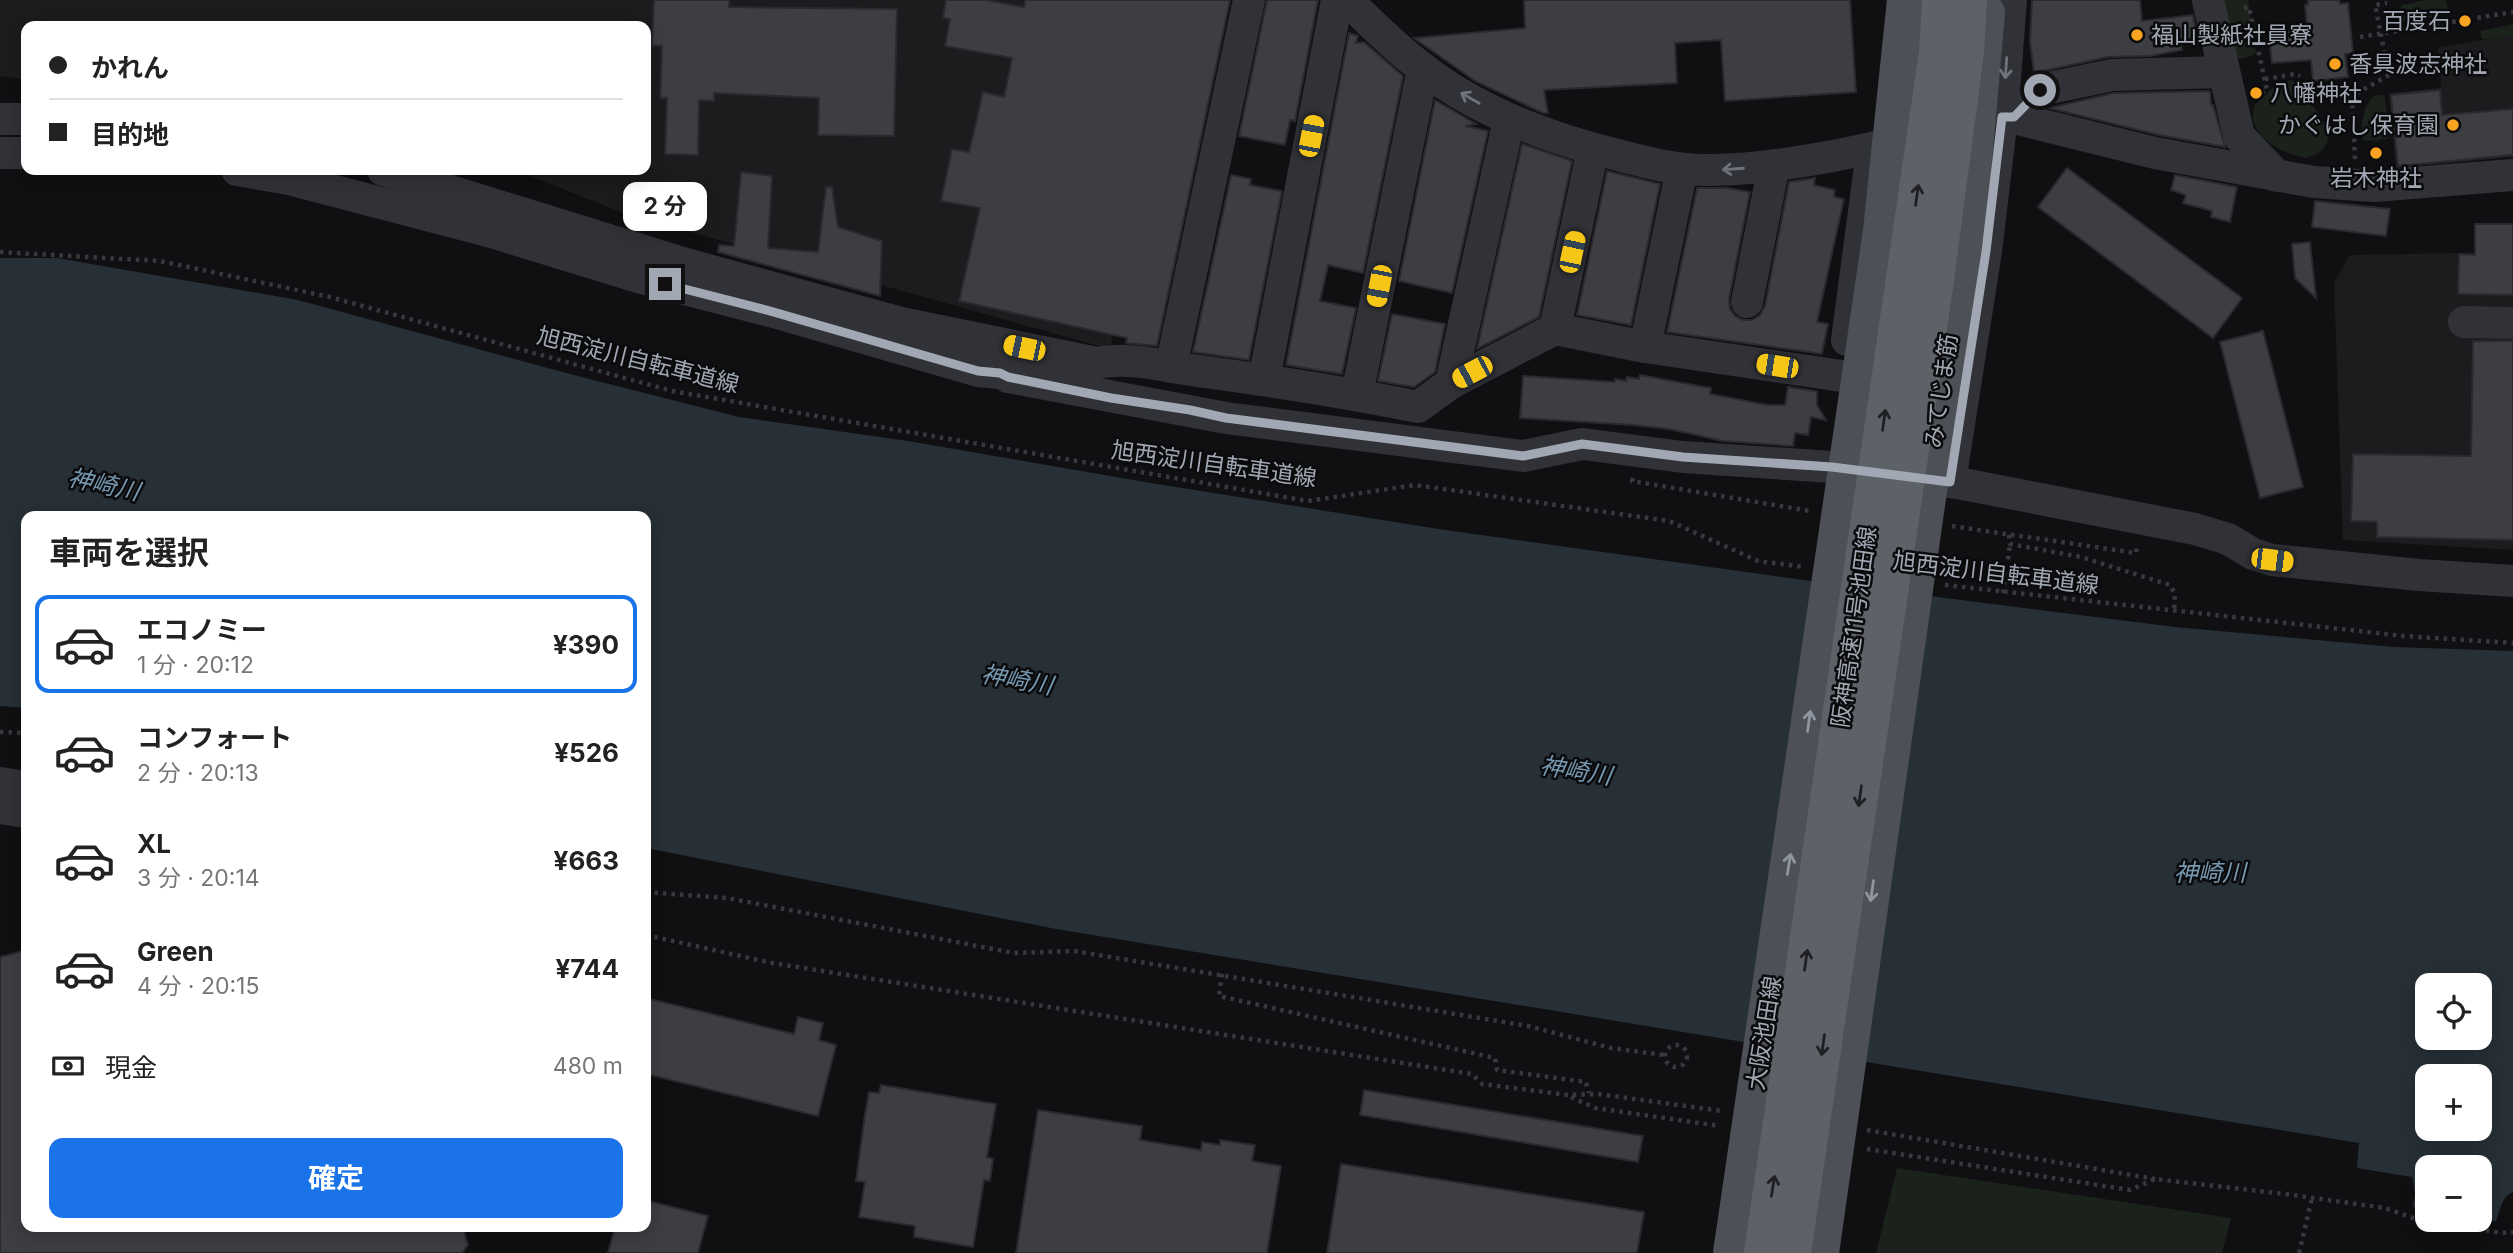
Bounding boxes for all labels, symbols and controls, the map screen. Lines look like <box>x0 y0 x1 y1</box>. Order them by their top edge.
place label: 百度石 <box>2382 7 2451 35</box>
marker: 百度石 <box>2457 13 2473 29</box>
place label: 福山製紙社員寮 <box>2151 21 2312 49</box>
marker: 福山製紙社員寮 <box>2129 27 2145 43</box>
place label: 香具波志神社 <box>2349 50 2487 78</box>
text: かれん <box>91 52 169 83</box>
one-way arrow <box>1999 56 2012 79</box>
marker: 香具波志神社 <box>2327 56 2343 72</box>
route start <box>2024 74 2056 106</box>
place label: 八幡神社 <box>2270 79 2362 107</box>
marker: 八幡神社 <box>2248 85 2264 101</box>
one-way arrow <box>1460 91 1480 105</box>
place label: かぐはし保育園 <box>2278 111 2439 139</box>
car <box>1297 113 1326 159</box>
marker: かぐはし保育園 <box>2445 117 2461 133</box>
text: 目的地 <box>91 119 169 150</box>
marker: 岩木神社 <box>2368 145 2384 161</box>
one-way arrow <box>1722 163 1745 176</box>
place label: 岩木神社 <box>2330 164 2422 192</box>
callout: 2 分 <box>623 182 707 232</box>
one-way arrow <box>1911 184 1924 207</box>
text: 2 分 <box>644 192 686 220</box>
car <box>1558 229 1587 275</box>
car <box>1365 263 1394 309</box>
route end <box>649 268 681 300</box>
street label: 旭西淀川自転車道線 <box>534 321 742 399</box>
street label: みてじま筋 <box>1919 332 1963 450</box>
car <box>1002 333 1047 363</box>
car <box>1755 352 1800 380</box>
car <box>1449 353 1496 391</box>
one-way arrow <box>1878 409 1891 432</box>
street label: 旭西淀川自転車道線 <box>1110 436 1318 492</box>
water label: 神崎川 <box>66 463 145 507</box>
street label: 阪神高速11号池田線 <box>1826 525 1882 729</box>
text: 車両を選択 <box>49 533 209 572</box>
street label: 旭西淀川自転車道線 <box>1892 546 2100 600</box>
car <box>2250 547 2295 573</box>
icon: car <box>53 613 116 676</box>
text: エコノミー <box>137 614 267 645</box>
text: ¥390 <box>553 629 619 660</box>
text: 1 分 · 20:12 <box>137 651 254 679</box>
water label: 神崎川 <box>979 659 1058 701</box>
one-way arrow <box>1803 710 1816 733</box>
icon: car <box>53 721 116 784</box>
text: コンフォート <box>137 722 292 753</box>
text: ¥526 <box>554 737 619 768</box>
water label: 神崎川 <box>1538 751 1617 791</box>
text: 2 分 · 20:13 <box>137 759 259 787</box>
one-way arrow <box>1853 784 1866 807</box>
text: XL <box>137 828 171 859</box>
icon: car <box>53 829 116 892</box>
text: ¥663 <box>554 845 619 876</box>
one-way arrow <box>1783 853 1796 876</box>
water label: 神崎川 <box>2174 858 2249 887</box>
text: 3 分 · 20:14 <box>137 864 260 892</box>
one-way arrow <box>1865 879 1878 901</box>
text: Green <box>137 936 214 967</box>
icon: car <box>53 937 116 1000</box>
one-way arrow <box>1800 950 1813 972</box>
text: ¥744 <box>555 953 619 984</box>
text: 4 分 · 20:15 <box>137 972 259 1000</box>
map controls <box>2415 973 2492 1232</box>
button: locate <box>2415 973 2492 1050</box>
street label: 大阪池田線 <box>1741 974 1787 1092</box>
one-way arrow <box>1816 1033 1829 1056</box>
icon: cash <box>49 1047 87 1085</box>
text: 現金 <box>105 1052 157 1083</box>
text: 480 m <box>553 1052 623 1080</box>
button: + <box>2415 1064 2492 1141</box>
button: 確定 <box>49 1138 623 1218</box>
button: − <box>2415 1155 2492 1232</box>
one-way arrow <box>1767 1175 1780 1197</box>

